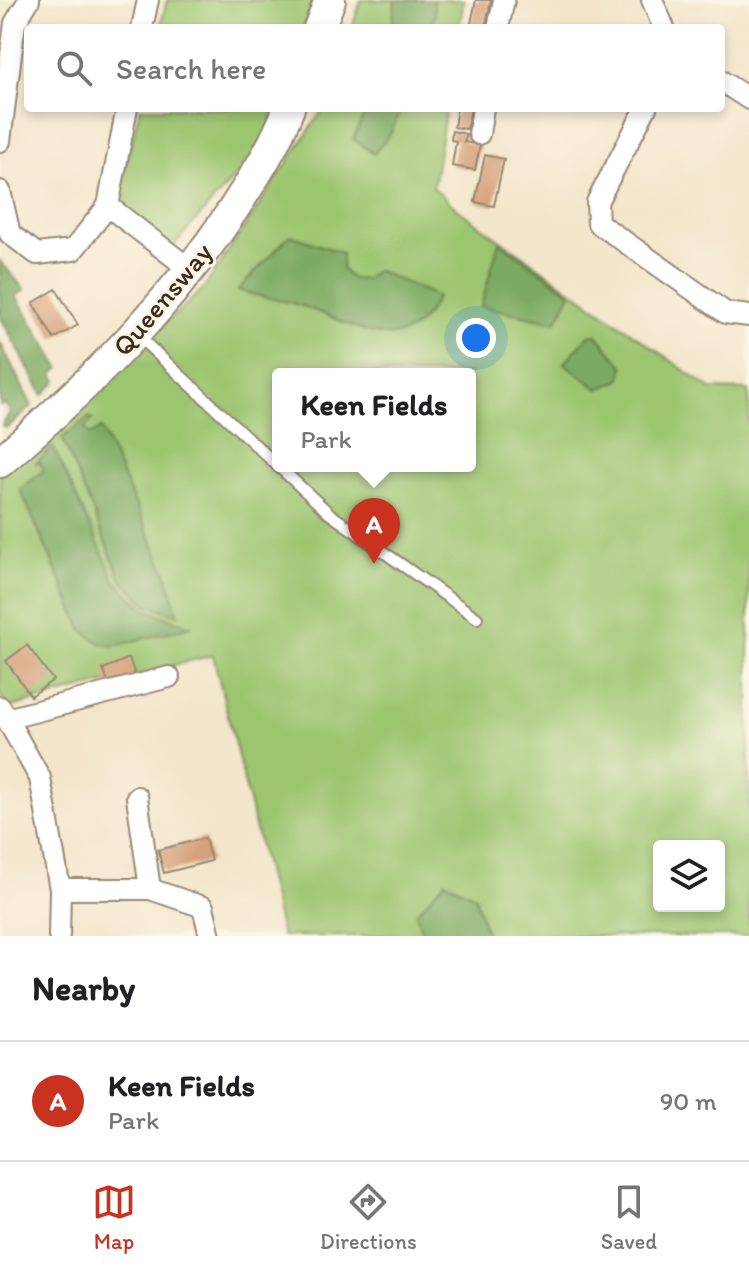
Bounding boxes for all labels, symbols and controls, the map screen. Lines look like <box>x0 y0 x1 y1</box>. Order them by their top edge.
search box <box>24 24 725 112</box>
icon: search <box>52 46 96 90</box>
text: Search here <box>116 50 266 87</box>
street label: Queensway <box>105 235 219 363</box>
your location <box>456 318 496 358</box>
popup <box>272 368 476 472</box>
text: Keen Fields <box>301 386 447 423</box>
text: Park <box>301 423 352 455</box>
pin: A <box>348 498 400 564</box>
map controls <box>653 840 725 912</box>
button: layers <box>653 840 725 912</box>
text: Nearby <box>32 968 135 1009</box>
text: Keen Fields <box>108 1067 255 1104</box>
text: A <box>50 1085 66 1117</box>
text: 90 m <box>660 1085 717 1117</box>
text: Park <box>108 1104 159 1136</box>
tab: Map <box>92 1180 136 1255</box>
tab: Directions <box>320 1180 417 1255</box>
tab: Saved <box>601 1180 657 1255</box>

